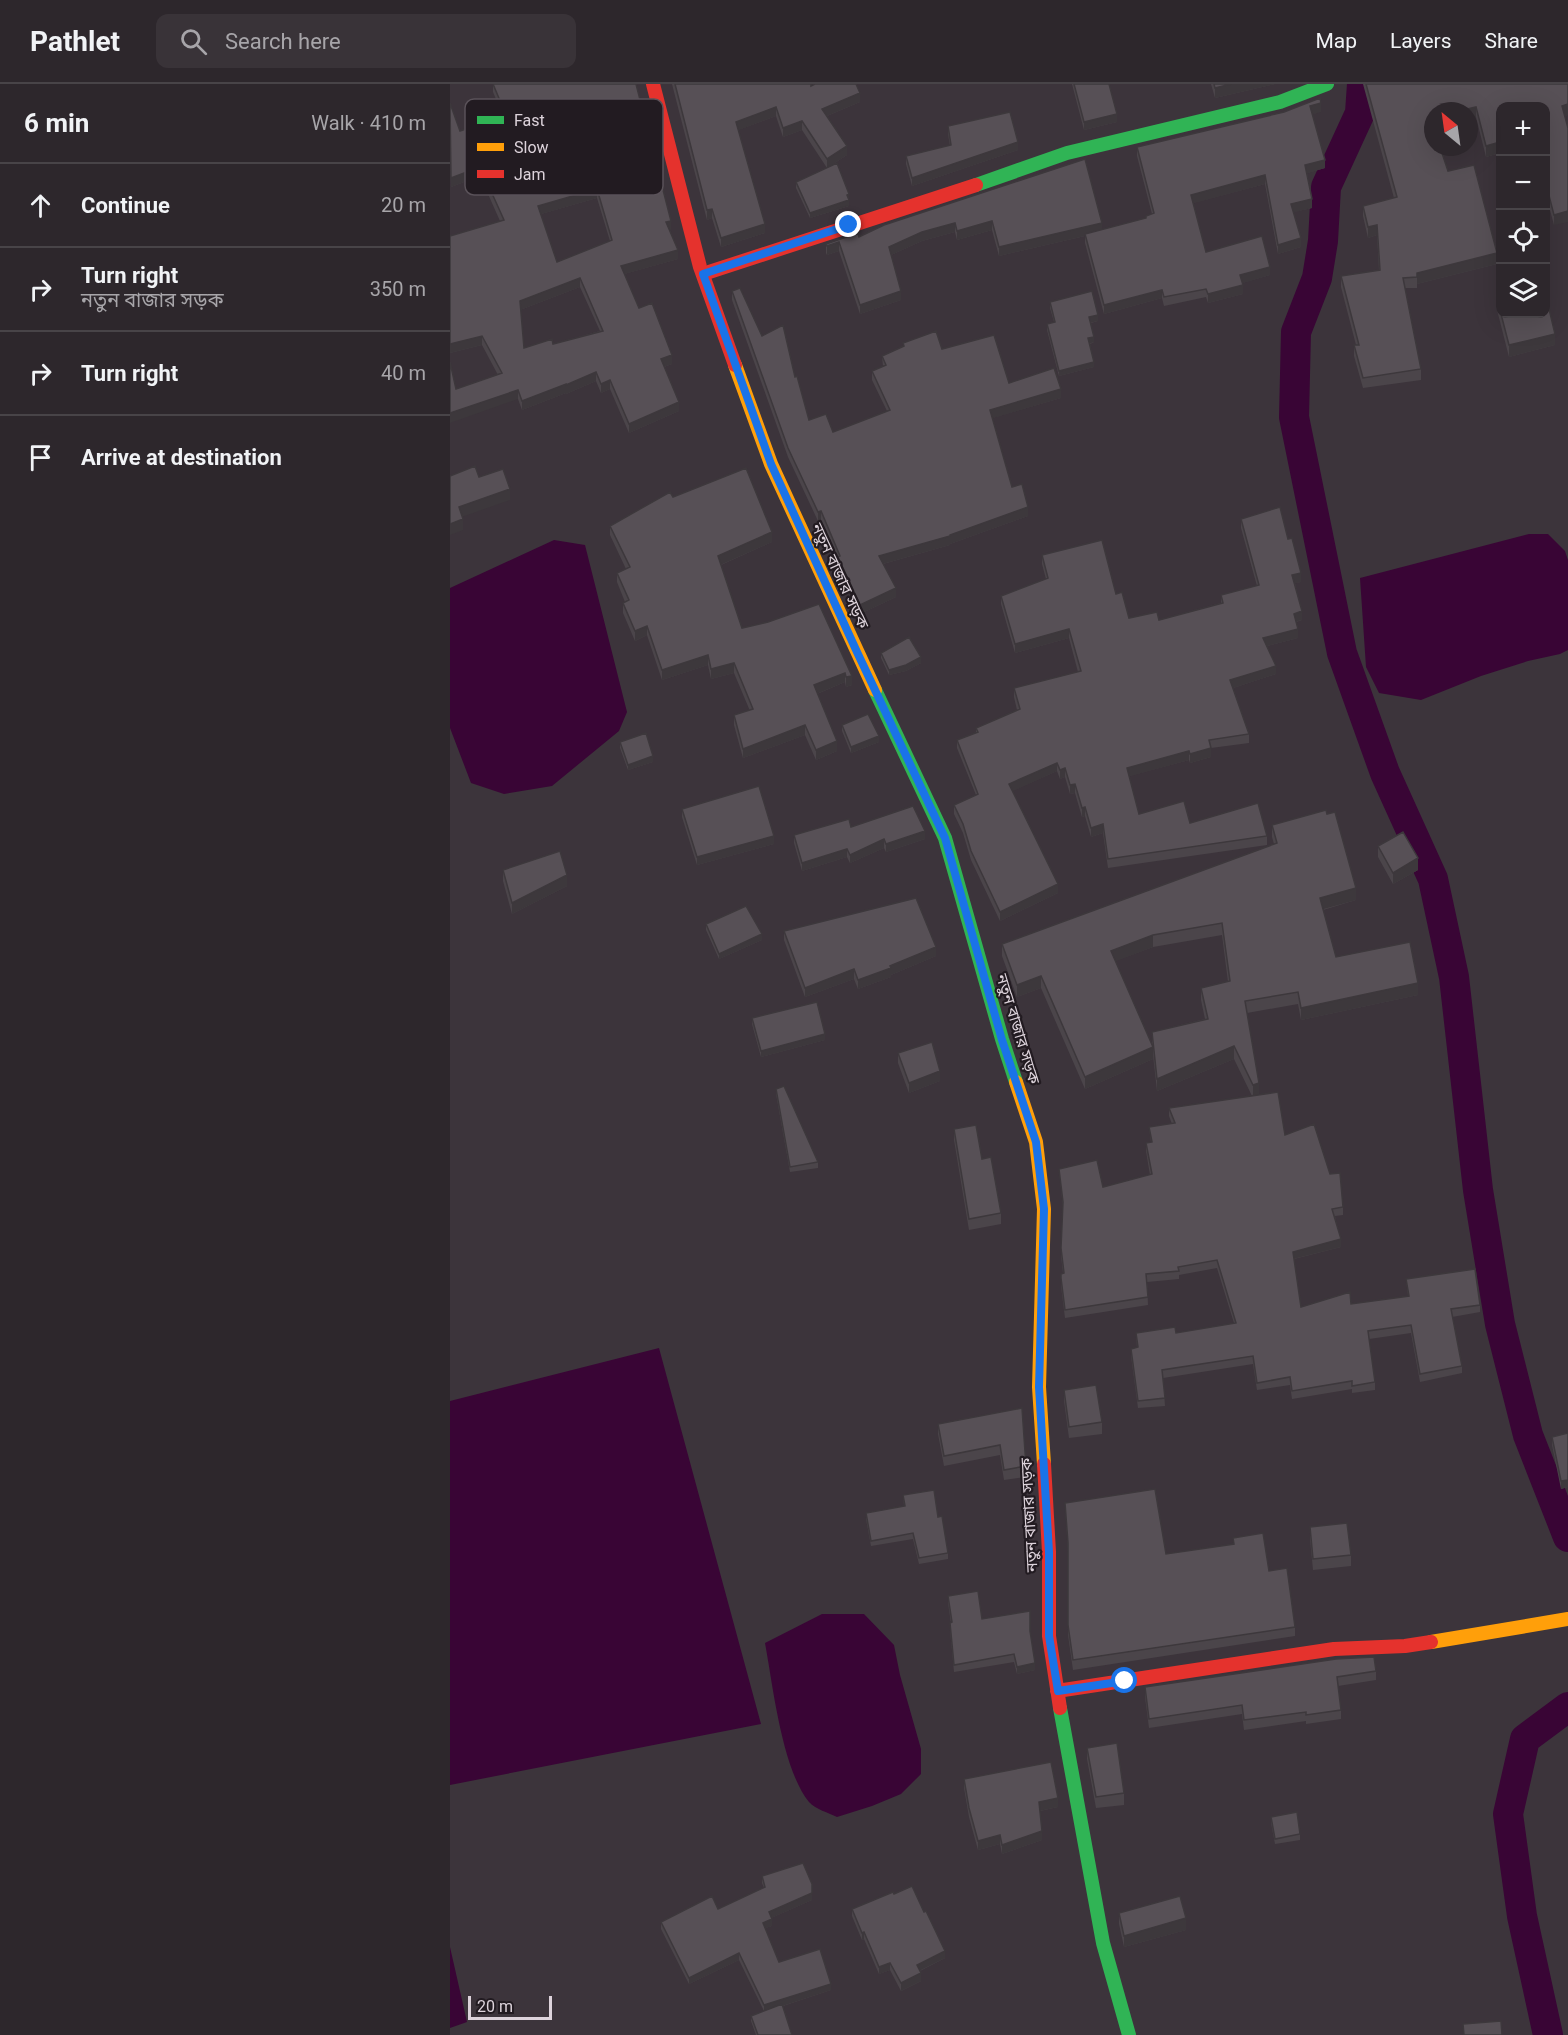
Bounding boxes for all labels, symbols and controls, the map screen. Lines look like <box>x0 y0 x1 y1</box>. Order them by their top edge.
search box <box>156 14 576 68</box>
text: Pathlet <box>30 25 120 58</box>
icon: search <box>177 25 210 58</box>
text: Search here <box>225 29 341 54</box>
text: Map <box>1315 29 1357 53</box>
text: Layers <box>1390 29 1451 53</box>
text: Share <box>1484 29 1538 53</box>
legend <box>465 99 663 195</box>
north arrow <box>1424 102 1478 156</box>
map controls <box>1496 102 1550 318</box>
button: + <box>1496 102 1550 156</box>
text: 6 min <box>24 108 89 138</box>
text: Walk · 410 m <box>311 111 426 135</box>
text: Fast <box>514 111 545 130</box>
text: Slow <box>514 138 549 157</box>
button: − <box>1496 156 1550 210</box>
text: Jam <box>514 165 546 184</box>
icon: ahead <box>24 189 57 222</box>
text: Continue <box>81 193 170 218</box>
text: 20 m <box>381 193 426 217</box>
button: locate <box>1496 210 1550 264</box>
route end <box>835 211 861 237</box>
text: Turn right <box>81 263 178 288</box>
button: layers <box>1496 264 1550 318</box>
icon: right <box>24 273 57 306</box>
text: 350 m <box>370 277 426 301</box>
text: নতুন বাজার সড়ক <box>81 288 224 312</box>
icon: right <box>24 357 57 390</box>
text: Turn right <box>81 361 178 386</box>
text: 40 m <box>381 361 426 385</box>
icon: arrive <box>24 441 57 474</box>
text: Arrive at destination <box>81 445 282 470</box>
street label: নতুন বাজার সড়ক <box>807 519 873 633</box>
street label: নতুন বাজার সড়ক <box>992 971 1044 1087</box>
street label: নতুন বাজার সড়ক <box>1016 1456 1042 1574</box>
route start <box>1111 1667 1137 1693</box>
scale bar <box>468 1993 552 2020</box>
text: 20 m <box>477 1997 513 2016</box>

